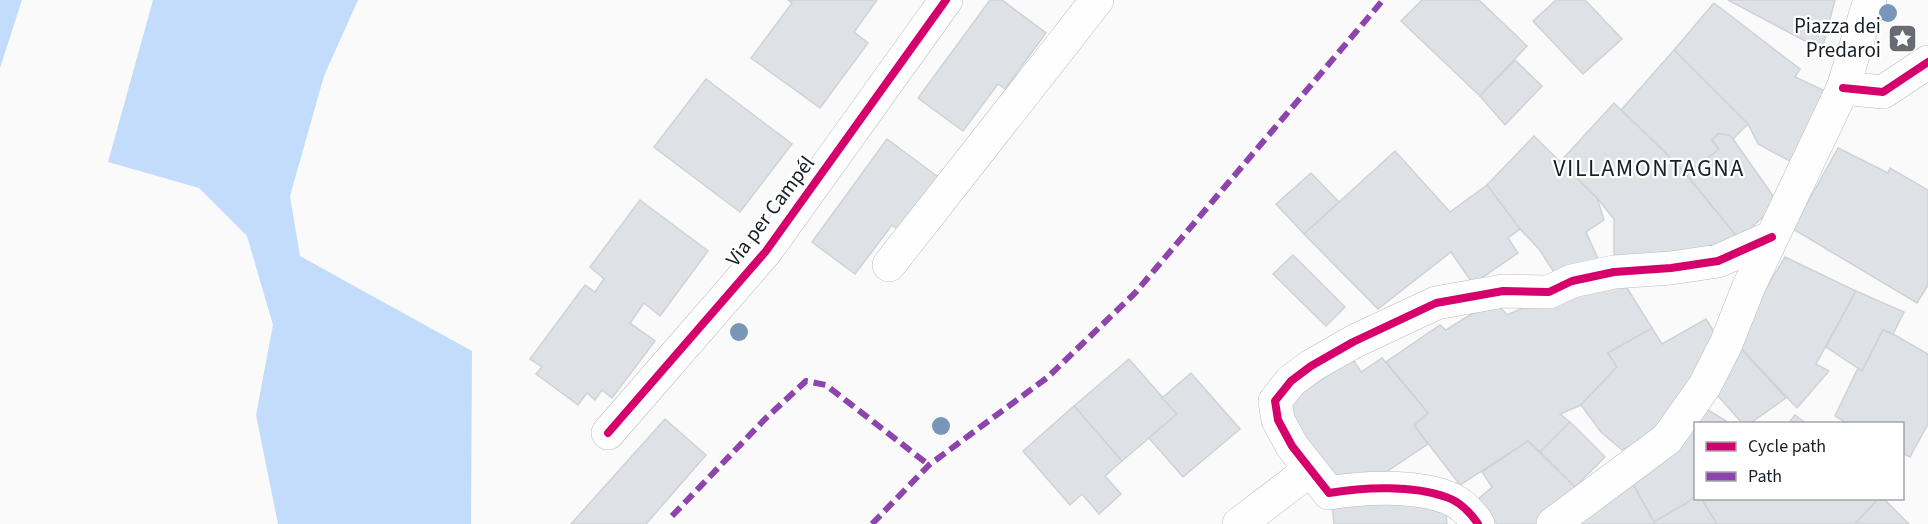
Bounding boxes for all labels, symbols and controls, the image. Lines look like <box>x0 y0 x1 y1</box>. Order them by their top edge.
place label: Piazza dei Predaroi <box>1794 11 1881 65</box>
place icon: Piazza dei Predaroi <box>1886 22 1918 54</box>
street label: Via per Campél <box>718 149 822 273</box>
district label: VILLAMONTAGNA <box>1553 151 1745 186</box>
legend <box>1694 422 1904 500</box>
text: Cycle path <box>1748 434 1826 459</box>
text: Path <box>1748 464 1782 489</box>

